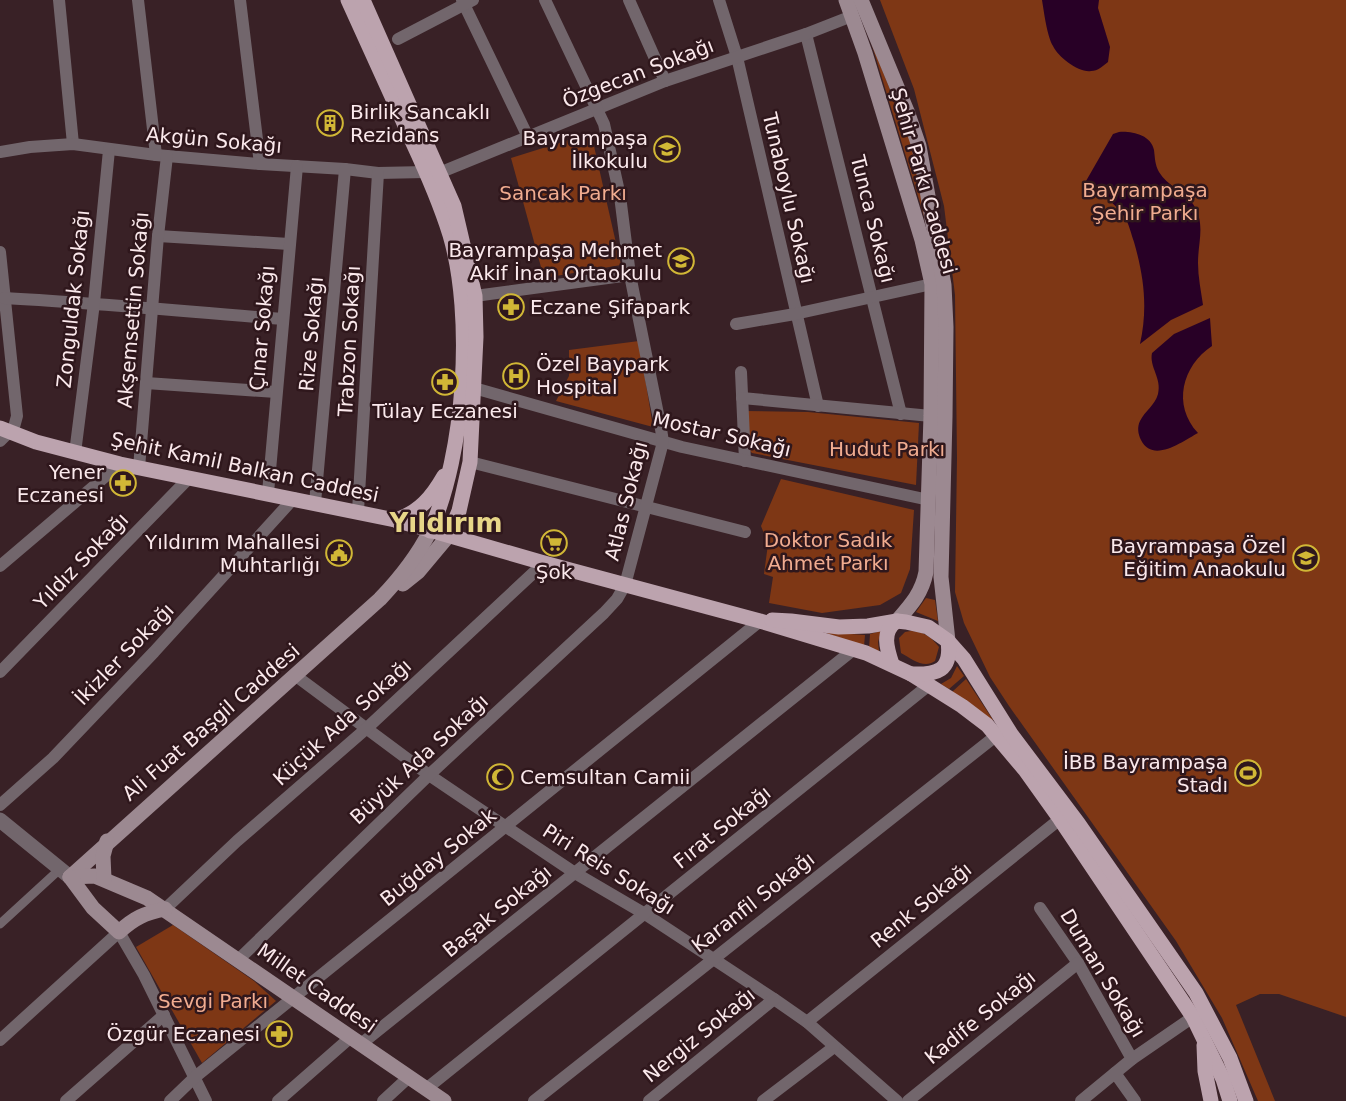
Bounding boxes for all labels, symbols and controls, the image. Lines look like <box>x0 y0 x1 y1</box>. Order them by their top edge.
street label: Özgecan Sokağı <box>559 33 717 113</box>
street label: Şehir Parkı Caddesi <box>886 85 962 277</box>
place label: Birlik Sancaklı Rezidans <box>350 100 490 147</box>
building icon: Birlik Sancaklı Rezidans <box>315 108 345 138</box>
street label: Tunaboylu Sokağı <box>757 109 820 286</box>
street label: Akgün Sokağı <box>145 122 283 158</box>
place label: Bayrampaşa İlkokulu <box>523 126 648 173</box>
school or university icon: Bayrampaşa İlkokulu <box>652 134 682 164</box>
street label: Tunca Sokağı <box>845 152 900 285</box>
park label: Bayrampaşa Şehir Parkı <box>1082 178 1208 225</box>
park label: Sancak Parkı <box>499 181 627 205</box>
street label: Zonguldak Sokağı <box>52 209 94 389</box>
street label: Akşemsettin Sokağı <box>112 211 154 409</box>
place label: Bayrampaşa Mehmet Akif İnan Ortaokulu <box>448 238 662 285</box>
school or university icon: Bayrampaşa Mehmet Akif İnan Ortaokulu <box>666 246 696 276</box>
street label: Çınar Sokağı <box>245 264 279 392</box>
street label: Trabzon Sokağı <box>333 265 365 418</box>
street label: Rize Sokağı <box>294 276 328 392</box>
pharmacy icon: Eczane Şifapark <box>496 292 526 322</box>
place label: Eczane Şifapark <box>530 295 690 319</box>
place label: Özel Baypark Hospital <box>536 352 669 399</box>
hospital icon: Özel Baypark Hospital <box>501 361 531 391</box>
pharmacy icon: Tülay Eczanesi <box>430 367 460 397</box>
place label: Tülay Eczanesi <box>371 399 518 423</box>
street label: Mostar Sokağı <box>650 406 794 462</box>
street label: Şehit Kamil Balkan Caddesi <box>109 427 381 507</box>
park label: Hudut Parkı <box>829 437 945 461</box>
street label: Atlas Sokağı <box>600 439 652 563</box>
place label: Yener Eczanesi <box>17 460 105 507</box>
pharmacy icon: Yener Eczanesi <box>108 468 138 498</box>
street label: Yıldız Sokağı <box>28 508 133 615</box>
district label: Yıldırım <box>388 508 503 538</box>
supermarket icon: Şok <box>539 528 569 558</box>
park label: Doktor Sadık Ahmet Parkı <box>764 528 893 575</box>
place label: Yıldırım Mahallesi Muhtarlığı <box>144 530 320 577</box>
place label: Bayrampaşa Özel Eğitim Anaokulu <box>1110 534 1286 581</box>
public building icon: Yıldırım Mahallesi Muhtarlığı <box>324 538 354 568</box>
school or university icon: Bayrampaşa Özel Eğitim Anaokulu <box>1291 543 1321 573</box>
place label: Şok <box>536 560 573 584</box>
street label: İkizler Sokağı <box>69 598 179 710</box>
street label: Ali Fuat Başgil Caddesi <box>117 638 305 806</box>
street label: Küçük Ada Sokağı <box>268 654 416 790</box>
street label: Büyük Ada Sokağı <box>345 689 493 829</box>
place label: İBB Bayrampaşa Stadı <box>1063 750 1228 797</box>
sports icon: İBB Bayrampaşa Stadı <box>1233 758 1263 788</box>
mosque icon: Cemsultan Camii <box>485 762 515 792</box>
place label: Cemsultan Camii <box>520 765 690 789</box>
street label: Fırat Sokağı <box>668 780 776 874</box>
street label: Buğday Sokak <box>375 803 501 911</box>
street label: Piri Reis Sokağı <box>538 819 680 919</box>
street label: Karanfil Sokağı <box>687 847 819 957</box>
street label: Renk Sokağı <box>866 857 976 953</box>
street label: Başak Sokağı <box>438 860 556 962</box>
street label: Duman Sokağı <box>1055 904 1151 1042</box>
street label: Millet Caddesi <box>253 938 381 1038</box>
street label: Kadife Sokağı <box>920 965 1040 1069</box>
street label: Nergiz Sokağı <box>638 983 760 1087</box>
park label: Sevgi Parkı <box>158 989 268 1013</box>
pharmacy icon: Özgür Eczanesi <box>264 1019 294 1049</box>
place label: Özgür Eczanesi <box>106 1022 260 1046</box>

